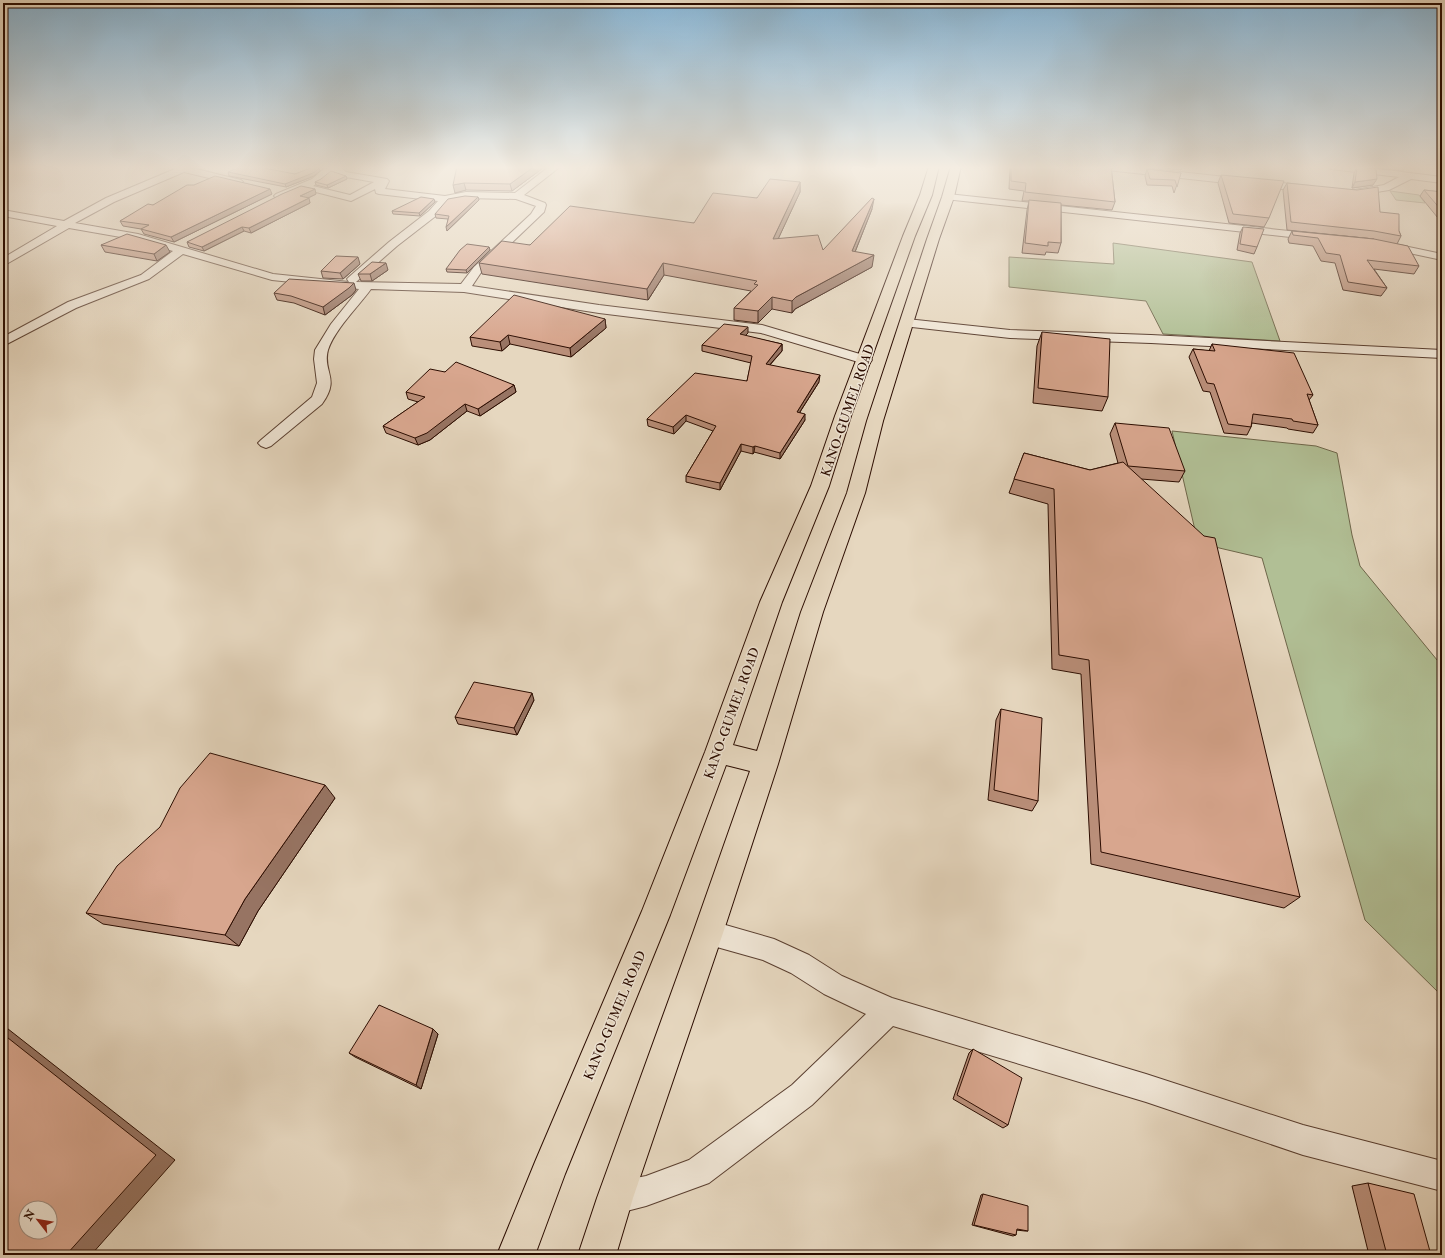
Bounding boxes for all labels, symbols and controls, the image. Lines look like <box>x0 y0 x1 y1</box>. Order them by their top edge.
street label: KANO-GUMEL ROAD <box>818 342 878 479</box>
street label: KANO-GUMEL ROAD <box>701 645 763 781</box>
street label: KANO-GUMEL ROAD <box>580 948 649 1083</box>
north arrow <box>18 1200 58 1240</box>
text: N <box>21 1207 39 1224</box>

